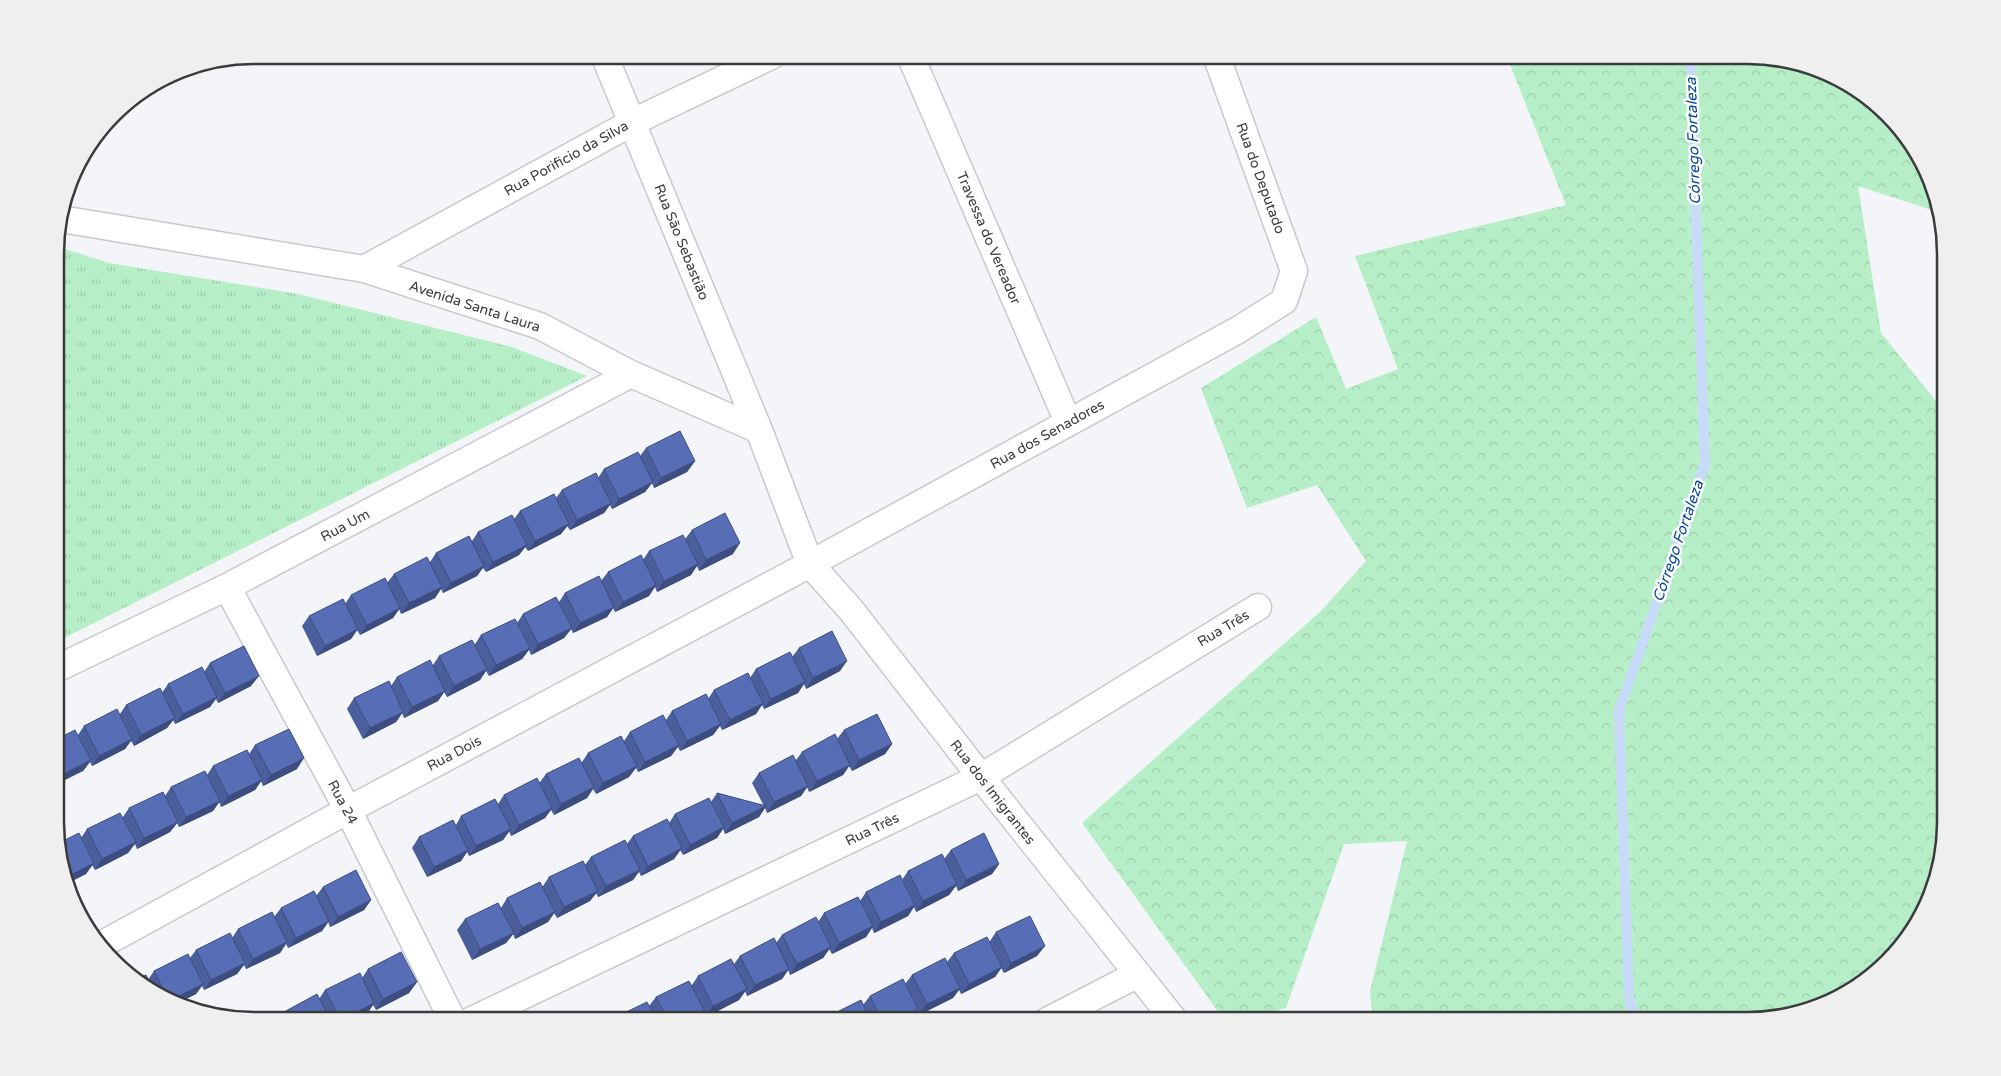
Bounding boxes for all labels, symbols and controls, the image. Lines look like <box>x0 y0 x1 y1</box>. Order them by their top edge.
water label: Córrego Fortaleza <box>1682 77 1704 205</box>
street label: Rua Porificio da Silva <box>501 117 631 200</box>
street label: Rua do Deputado <box>1233 120 1289 236</box>
street label: Travessa do Vereador <box>953 169 1024 308</box>
street label: Rua São Sebastião <box>650 182 713 303</box>
street label: Avenida Santa Laura <box>407 277 543 336</box>
street label: Rua dos Senadores <box>987 396 1107 473</box>
water label: Córrego Fortaleza <box>1649 477 1707 604</box>
street label: Rua Um <box>318 505 373 545</box>
street label: Rua Três <box>1194 606 1253 651</box>
street label: Rua Dois <box>424 732 485 775</box>
street label: Rua dos Imigrantes <box>946 737 1039 848</box>
street label: Rua 24 <box>324 777 361 827</box>
street label: Rua Três <box>843 809 902 850</box>

